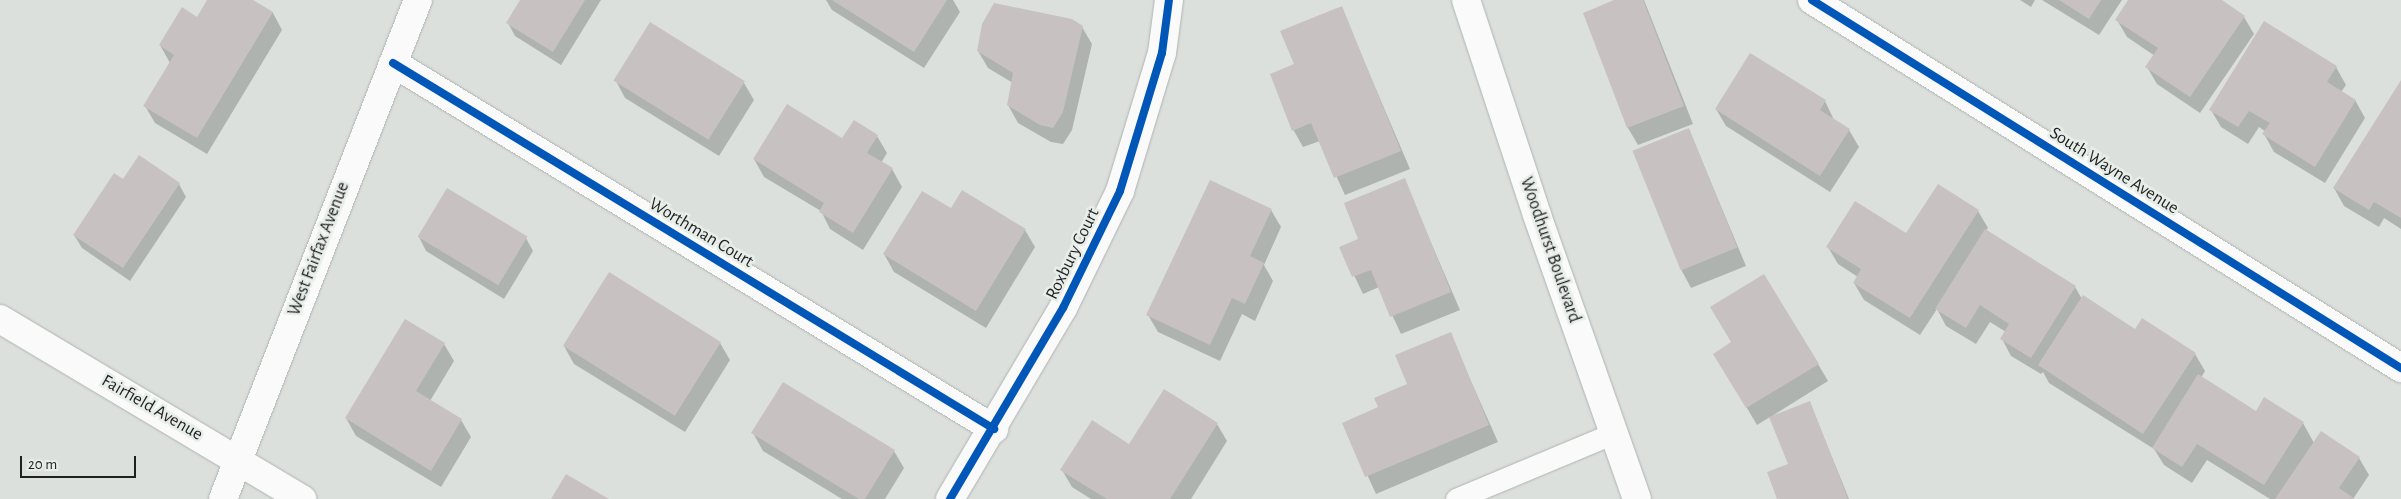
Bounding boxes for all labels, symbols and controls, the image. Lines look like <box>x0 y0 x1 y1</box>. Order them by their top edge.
street label: South Wayne Avenue <box>2045 123 2183 219</box>
street label: Woodhurst Boulevard <box>1515 174 1585 326</box>
street label: West Fairfax Avenue <box>284 179 354 319</box>
street label: Worthman Court <box>645 193 757 273</box>
street label: Roxbury Court <box>1042 205 1104 303</box>
street label: Fairfield Avenue <box>98 370 206 446</box>
scale bar <box>22 446 139 478</box>
text: 20 m <box>28 457 57 472</box>

